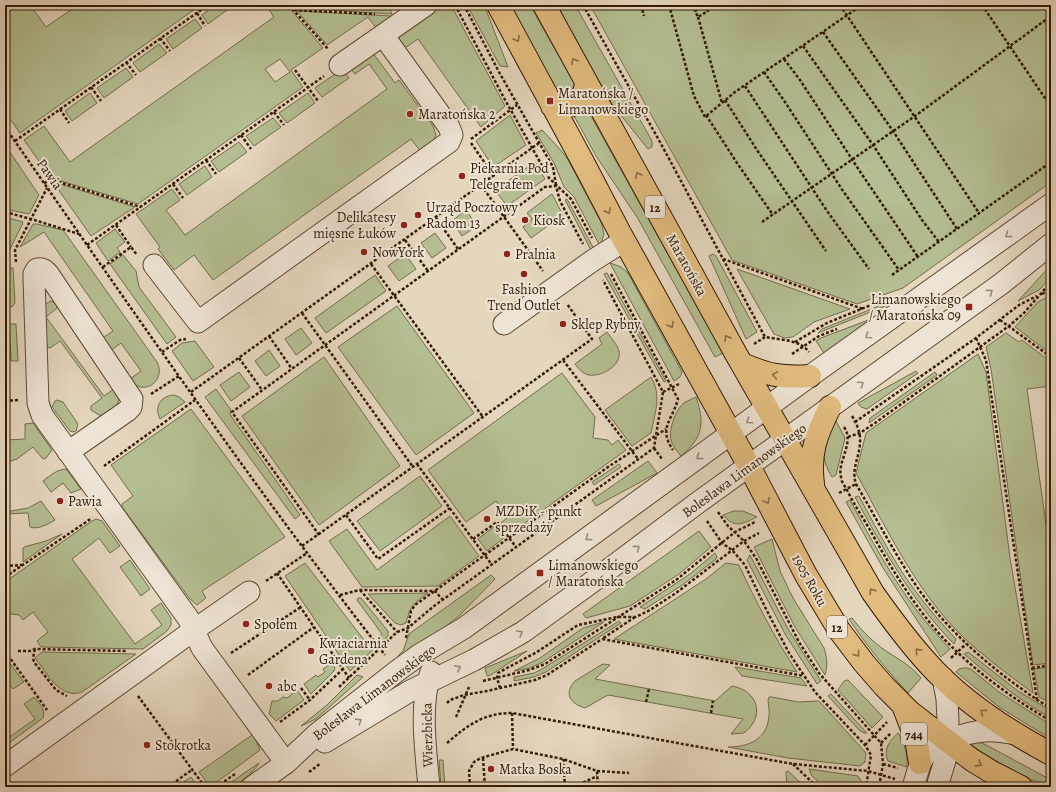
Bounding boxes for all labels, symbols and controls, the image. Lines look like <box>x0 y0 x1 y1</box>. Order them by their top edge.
one-way arrow <box>512 35 519 43</box>
one-way arrow <box>572 58 579 65</box>
place label: Maratońska / Limanowskiego <box>558 84 648 119</box>
marker: Maratońska / Limanowskiego <box>545 96 555 106</box>
place label: Maratońska 2 <box>418 105 496 124</box>
marker: Maratońska 2 <box>405 109 415 119</box>
street label: Pawia <box>32 155 67 194</box>
place label: Piekarnia Pod Telegrafem <box>470 159 549 194</box>
marker: Piekarnia Pod Telegrafem <box>457 171 467 181</box>
one-way arrow <box>635 171 642 179</box>
road number: 12 <box>645 196 665 218</box>
place label: Urząd Pocztowy Radom 13 <box>426 198 519 233</box>
one-way arrow <box>604 207 611 214</box>
place label: Delikatesy mięsne Łuków <box>313 208 397 243</box>
marker: Urząd Pocztowy Radom 13 <box>413 210 423 220</box>
place label: Kiosk <box>533 211 565 230</box>
marker: Kiosk <box>520 215 530 225</box>
marker: Delikatesy mięsne Łuków <box>399 220 409 230</box>
street label: Maratońska <box>662 231 712 300</box>
one-way arrow <box>1005 231 1012 238</box>
place label: NowYork <box>372 243 424 262</box>
place label: Pralnia <box>515 245 556 264</box>
marker: NowYork <box>359 247 369 257</box>
marker: Pralnia <box>502 249 512 259</box>
marker: Fashion Trend Outlet <box>519 269 529 279</box>
place label: Fashion Trend Outlet <box>488 280 561 315</box>
one-way arrow <box>986 289 993 297</box>
place label: Limanowskiego / Maratońska 09 <box>869 290 961 325</box>
marker: Limanowskiego / Maratońska 09 <box>964 302 974 312</box>
place label: Sklep Rybny <box>571 315 641 334</box>
marker: Sklep Rybny <box>558 319 568 329</box>
one-way arrow <box>666 321 674 328</box>
one-way arrow <box>865 331 872 339</box>
one-way arrow <box>725 334 732 342</box>
one-way arrow <box>772 371 778 380</box>
one-way arrow <box>857 382 864 389</box>
one-way arrow <box>746 416 753 424</box>
street label: Bolesława Limanowskiego <box>678 419 810 522</box>
one-way arrow <box>697 452 704 459</box>
place label: Pawia <box>68 492 103 511</box>
marker: Pawia <box>55 496 65 506</box>
one-way arrow <box>763 497 770 504</box>
place label: MZDiK - punkt sprzedaży <box>495 502 582 537</box>
marker: MZDiK - punkt sprzedaży <box>482 514 492 524</box>
one-way arrow <box>586 533 593 540</box>
one-way arrow <box>632 546 639 553</box>
street label: 1905 Roku <box>787 551 832 610</box>
place label: Limanowskiego / Maratońska <box>548 556 638 591</box>
marker: Limanowskiego / Maratońska <box>535 568 545 578</box>
one-way arrow <box>869 588 876 595</box>
place label: Społem <box>254 615 298 634</box>
road number: 12 <box>827 616 847 638</box>
marker: Społem <box>241 619 251 629</box>
one-way arrow <box>516 630 523 637</box>
place label: Kwiaciarnia Gardena <box>319 634 388 669</box>
street label: Bolesława Limanowskiego <box>309 640 440 745</box>
marker: Kwiaciarnia Gardena <box>306 646 316 656</box>
one-way arrow <box>915 649 922 656</box>
one-way arrow <box>852 650 859 657</box>
one-way arrow <box>453 665 461 673</box>
place label: abc <box>277 677 297 696</box>
marker: abc <box>264 681 274 691</box>
street label: Wierzbicka <box>417 702 438 769</box>
one-way arrow <box>981 710 988 717</box>
one-way arrow <box>355 718 362 726</box>
road number: 744 <box>901 723 927 745</box>
place label: Stokrotka <box>155 736 211 755</box>
marker: Stokrotka <box>142 740 152 750</box>
one-way arrow <box>975 759 982 767</box>
place label: Matka Boska <box>499 760 572 779</box>
marker: Matka Boska <box>486 764 496 774</box>

